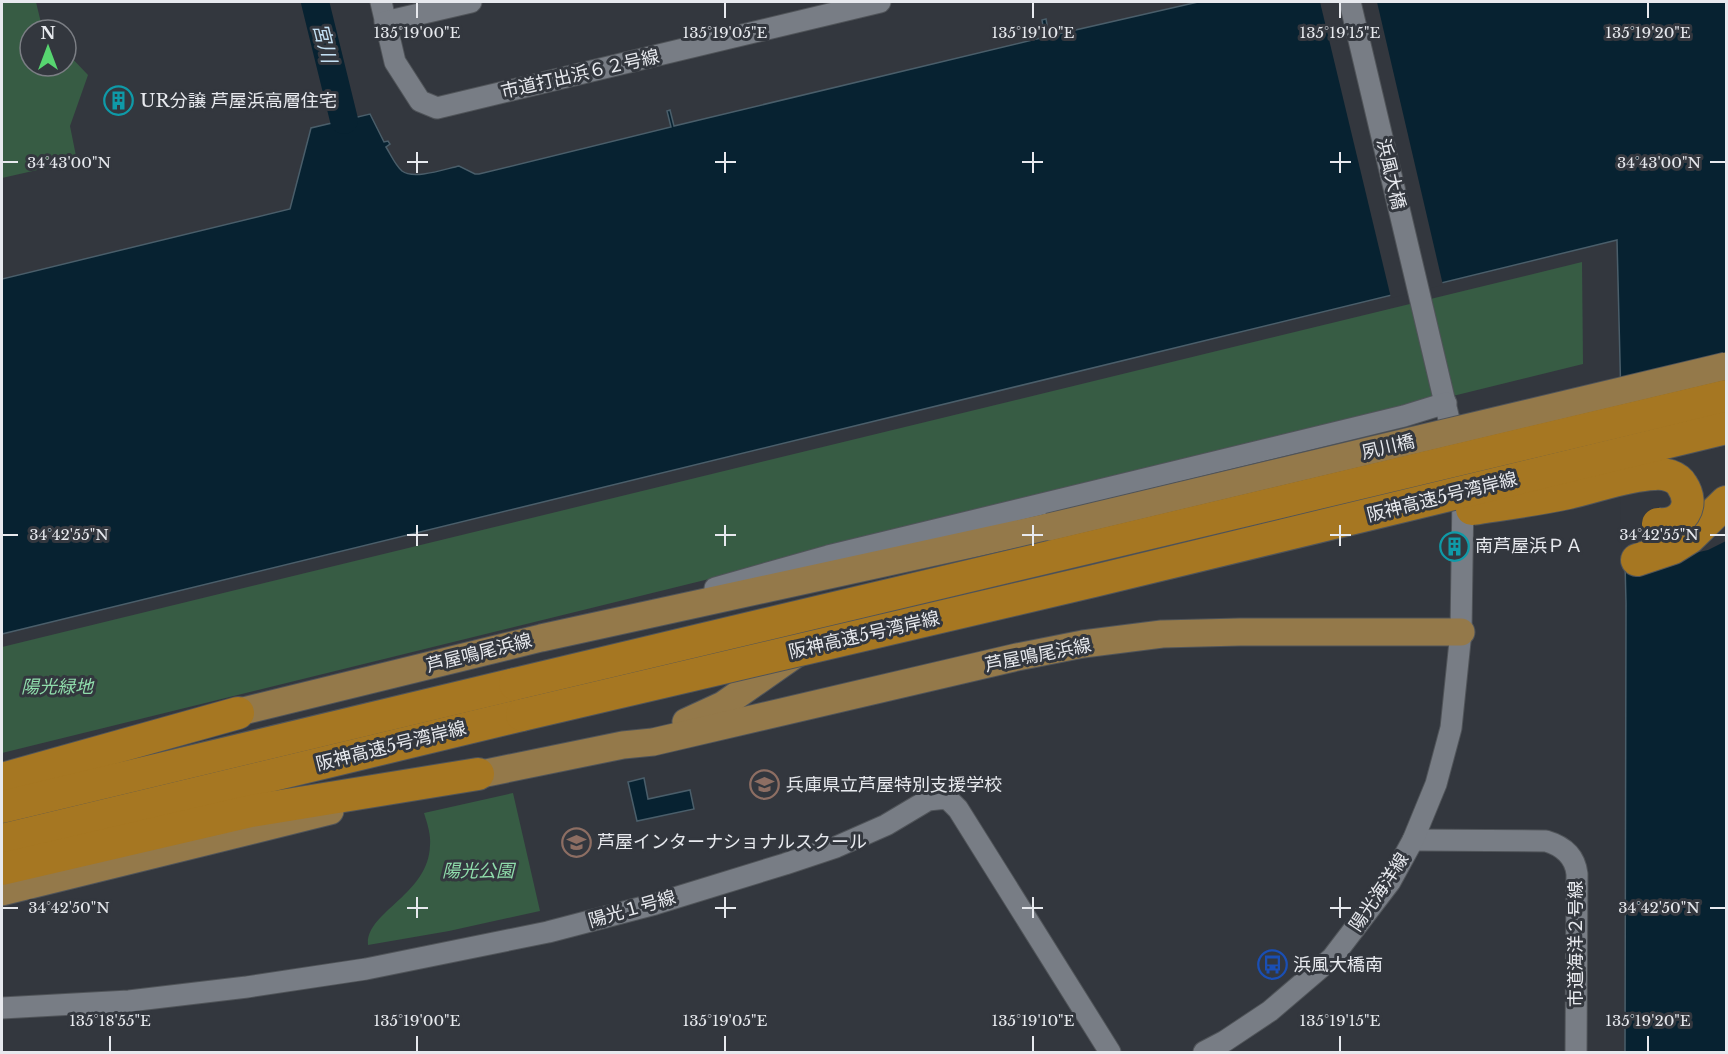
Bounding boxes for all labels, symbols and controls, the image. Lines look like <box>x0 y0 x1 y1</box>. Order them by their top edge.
north arrow <box>18 18 78 78</box>
water label: 宮川 <box>309 21 342 67</box>
text: N <box>40 23 56 43</box>
text: 135°19'00"E <box>373 23 461 42</box>
text: 135°19'05"E <box>683 23 768 42</box>
text: 135°19'10"E <box>992 23 1075 42</box>
text: 135°19'15"E <box>1300 23 1381 42</box>
text: 135°19'20"E <box>1605 23 1691 42</box>
street label: 市道打出浜６２号線 <box>499 45 661 103</box>
building icon: UR分譲 芦屋浜高層住宅 <box>103 85 135 117</box>
place label: UR分譲 芦屋浜高層住宅 <box>140 90 337 112</box>
street label: 浜風大橋 <box>1372 136 1410 212</box>
text: 34°43'00"N <box>27 153 111 172</box>
text: 34°43'00"N <box>1617 153 1701 172</box>
street label: 夙川橋 <box>1359 430 1417 464</box>
street label: 阪神高速5号湾岸線 <box>1365 468 1519 526</box>
text: 34°42'55"N <box>29 525 109 544</box>
text: 34°42'55"N <box>1619 525 1699 544</box>
building icon: 南芦屋浜ＰＡ <box>1438 530 1470 562</box>
place label: 南芦屋浜ＰＡ <box>1475 535 1583 557</box>
street label: 阪神高速5号湾岸線 <box>786 607 942 663</box>
street label: 芦屋鳴尾浜線 <box>424 629 534 677</box>
street label: 芦屋鳴尾浜線 <box>983 634 1093 676</box>
park label: 陽光緑地 <box>21 676 95 698</box>
street label: 阪神高速5号湾岸線 <box>314 717 468 775</box>
school or university icon: 兵庫県立芦屋特別支援学校 <box>749 769 781 801</box>
place label: 兵庫県立芦屋特別支援学校 <box>786 774 1002 796</box>
school or university icon: 芦屋インターナショナルスクール <box>560 826 592 858</box>
place label: 芦屋インターナショナルスクール <box>597 831 867 853</box>
street label: 陽光海洋線 <box>1345 849 1413 935</box>
park label: 陽光公園 <box>442 860 517 882</box>
street label: 市道海洋２号線 <box>1565 881 1587 1007</box>
street label: 陽光１号線 <box>586 886 678 932</box>
text: 34°42'50"N <box>28 898 110 917</box>
text: 34°42'50"N <box>1618 898 1700 917</box>
bus stop icon: 浜風大橋南 <box>1256 949 1288 981</box>
place label: 浜風大橋南 <box>1293 954 1383 976</box>
text: 135°18'55"E <box>69 1011 151 1030</box>
text: 135°19'00"E <box>373 1011 461 1030</box>
text: 135°19'05"E <box>683 1011 768 1030</box>
text: 135°19'10"E <box>992 1011 1075 1030</box>
text: 135°19'15"E <box>1300 1011 1381 1030</box>
text: 135°19'20"E <box>1605 1011 1691 1030</box>

